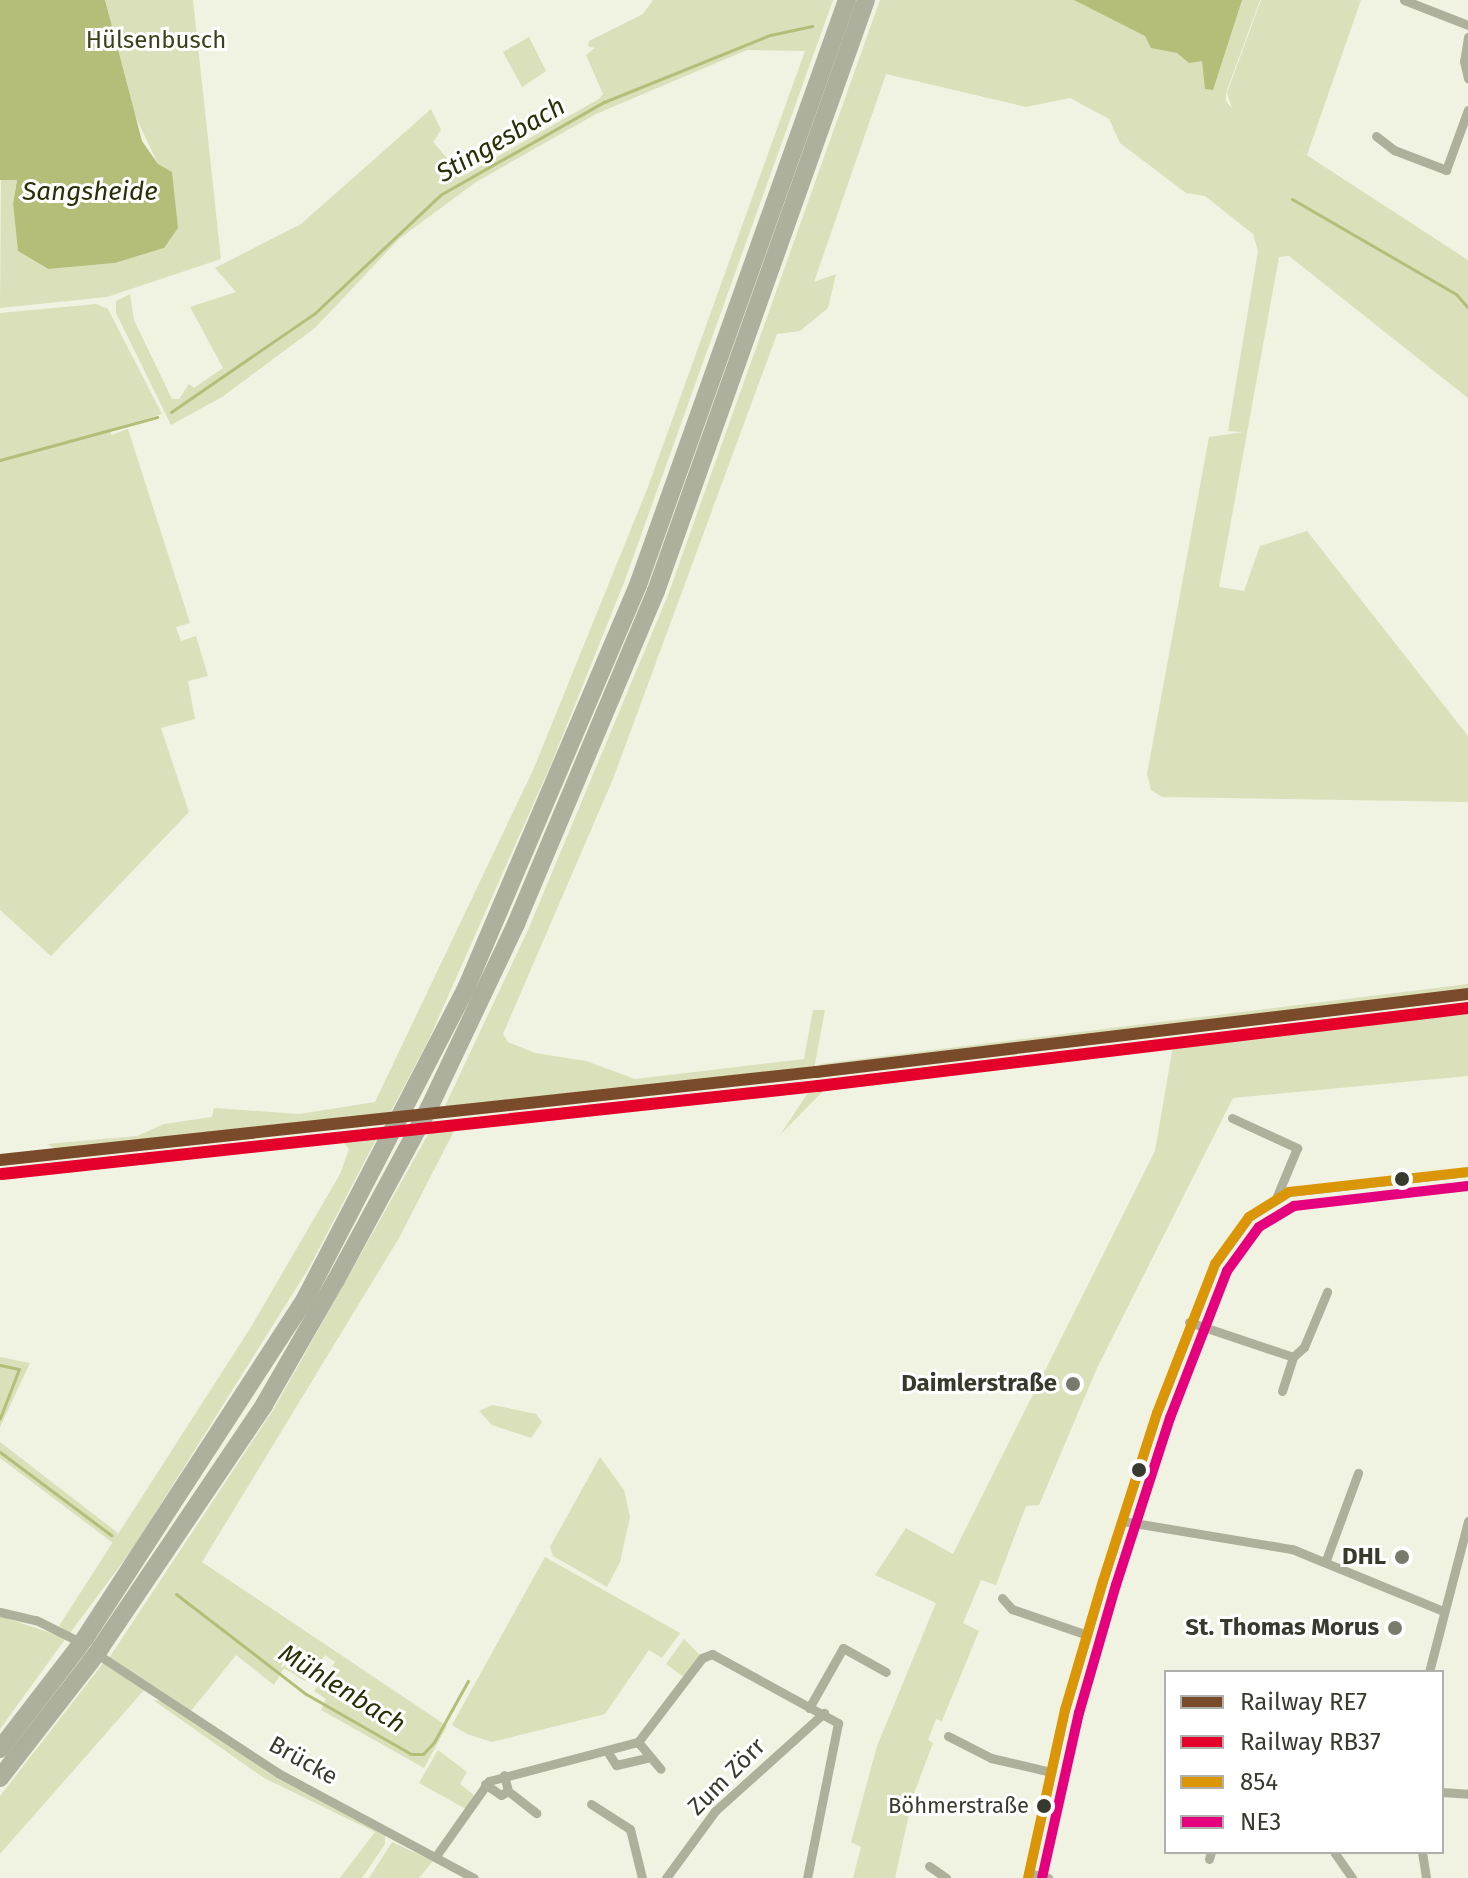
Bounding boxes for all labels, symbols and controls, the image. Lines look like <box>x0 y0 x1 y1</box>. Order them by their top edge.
park label: Hülsenbusch <box>86 27 226 55</box>
water label: Stingesbach <box>431 91 571 189</box>
water label: Sangsheide <box>22 176 158 208</box>
unlabelled marker <box>1394 1171 1410 1187</box>
place label: Daimlerstraße <box>901 1370 1057 1398</box>
marker: Daimlerstraße <box>1064 1375 1082 1393</box>
unlabelled marker <box>1131 1462 1147 1478</box>
place label: DHL <box>1342 1543 1386 1571</box>
marker: DHL <box>1393 1548 1411 1566</box>
place label: St. Thomas Morus <box>1185 1614 1379 1642</box>
marker: St. Thomas Morus <box>1386 1619 1404 1637</box>
water label: Mühlenbach <box>273 1638 411 1740</box>
legend <box>1164 1670 1444 1854</box>
text: Railway RE7 <box>1240 1688 1367 1716</box>
text: Railway RB37 <box>1240 1728 1381 1756</box>
street label: Brücke <box>263 1730 343 1792</box>
street label: Zum Zörr <box>682 1732 772 1822</box>
text: 854 <box>1240 1768 1278 1796</box>
place label: Böhmerstraße <box>888 1793 1029 1819</box>
marker: Böhmerstraße <box>1036 1798 1052 1814</box>
text: NE3 <box>1240 1808 1281 1836</box>

